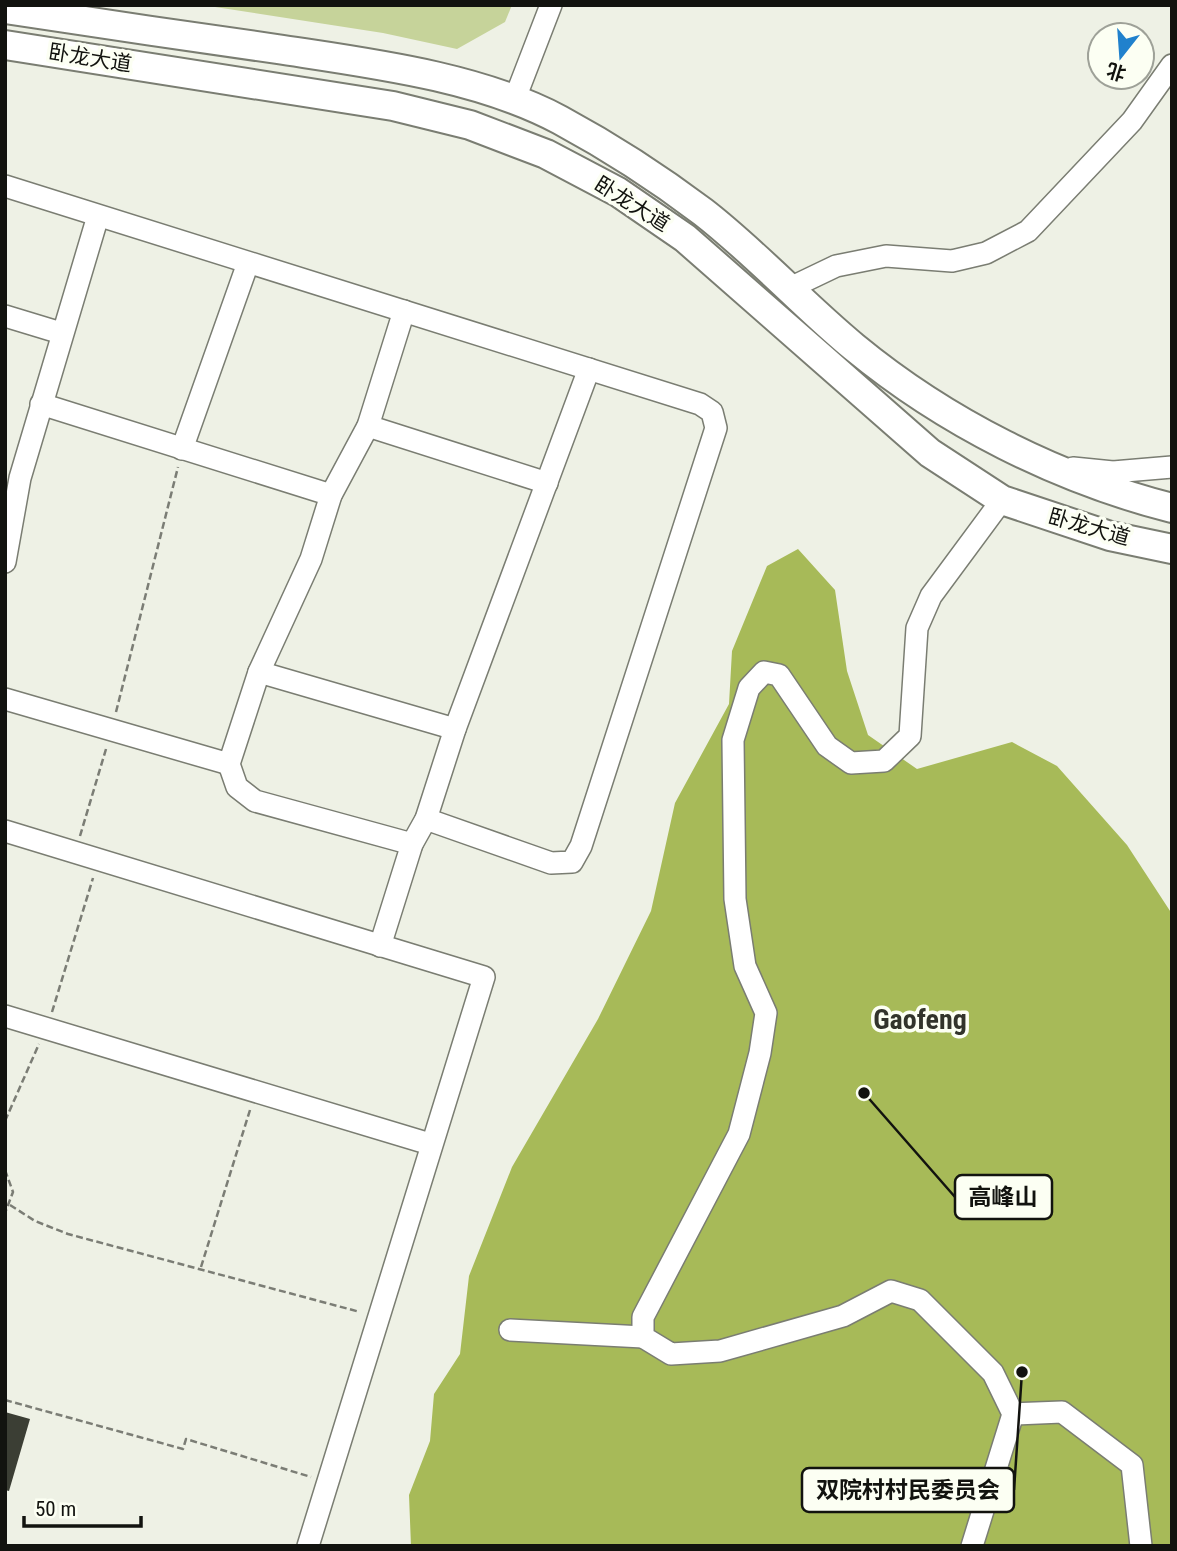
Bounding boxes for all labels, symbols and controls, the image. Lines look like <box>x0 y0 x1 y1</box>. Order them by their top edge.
north arrow <box>1086 21 1156 91</box>
street label: 卧龙大道 <box>47 40 133 76</box>
text: 北 <box>1104 58 1129 86</box>
street label: 卧龙大道 <box>590 172 674 236</box>
street label: 卧龙大道 <box>1045 504 1133 550</box>
district label: Gaofeng <box>873 1003 967 1036</box>
callout: 高峰山 <box>955 1175 1052 1219</box>
text: 高峰山 <box>969 1184 1038 1211</box>
callout: 双院村村民委员会 <box>802 1468 1014 1512</box>
text: 双院村村民委员会 <box>816 1477 1000 1504</box>
scale bar <box>24 1484 142 1528</box>
text: 50 m <box>35 1497 76 1521</box>

